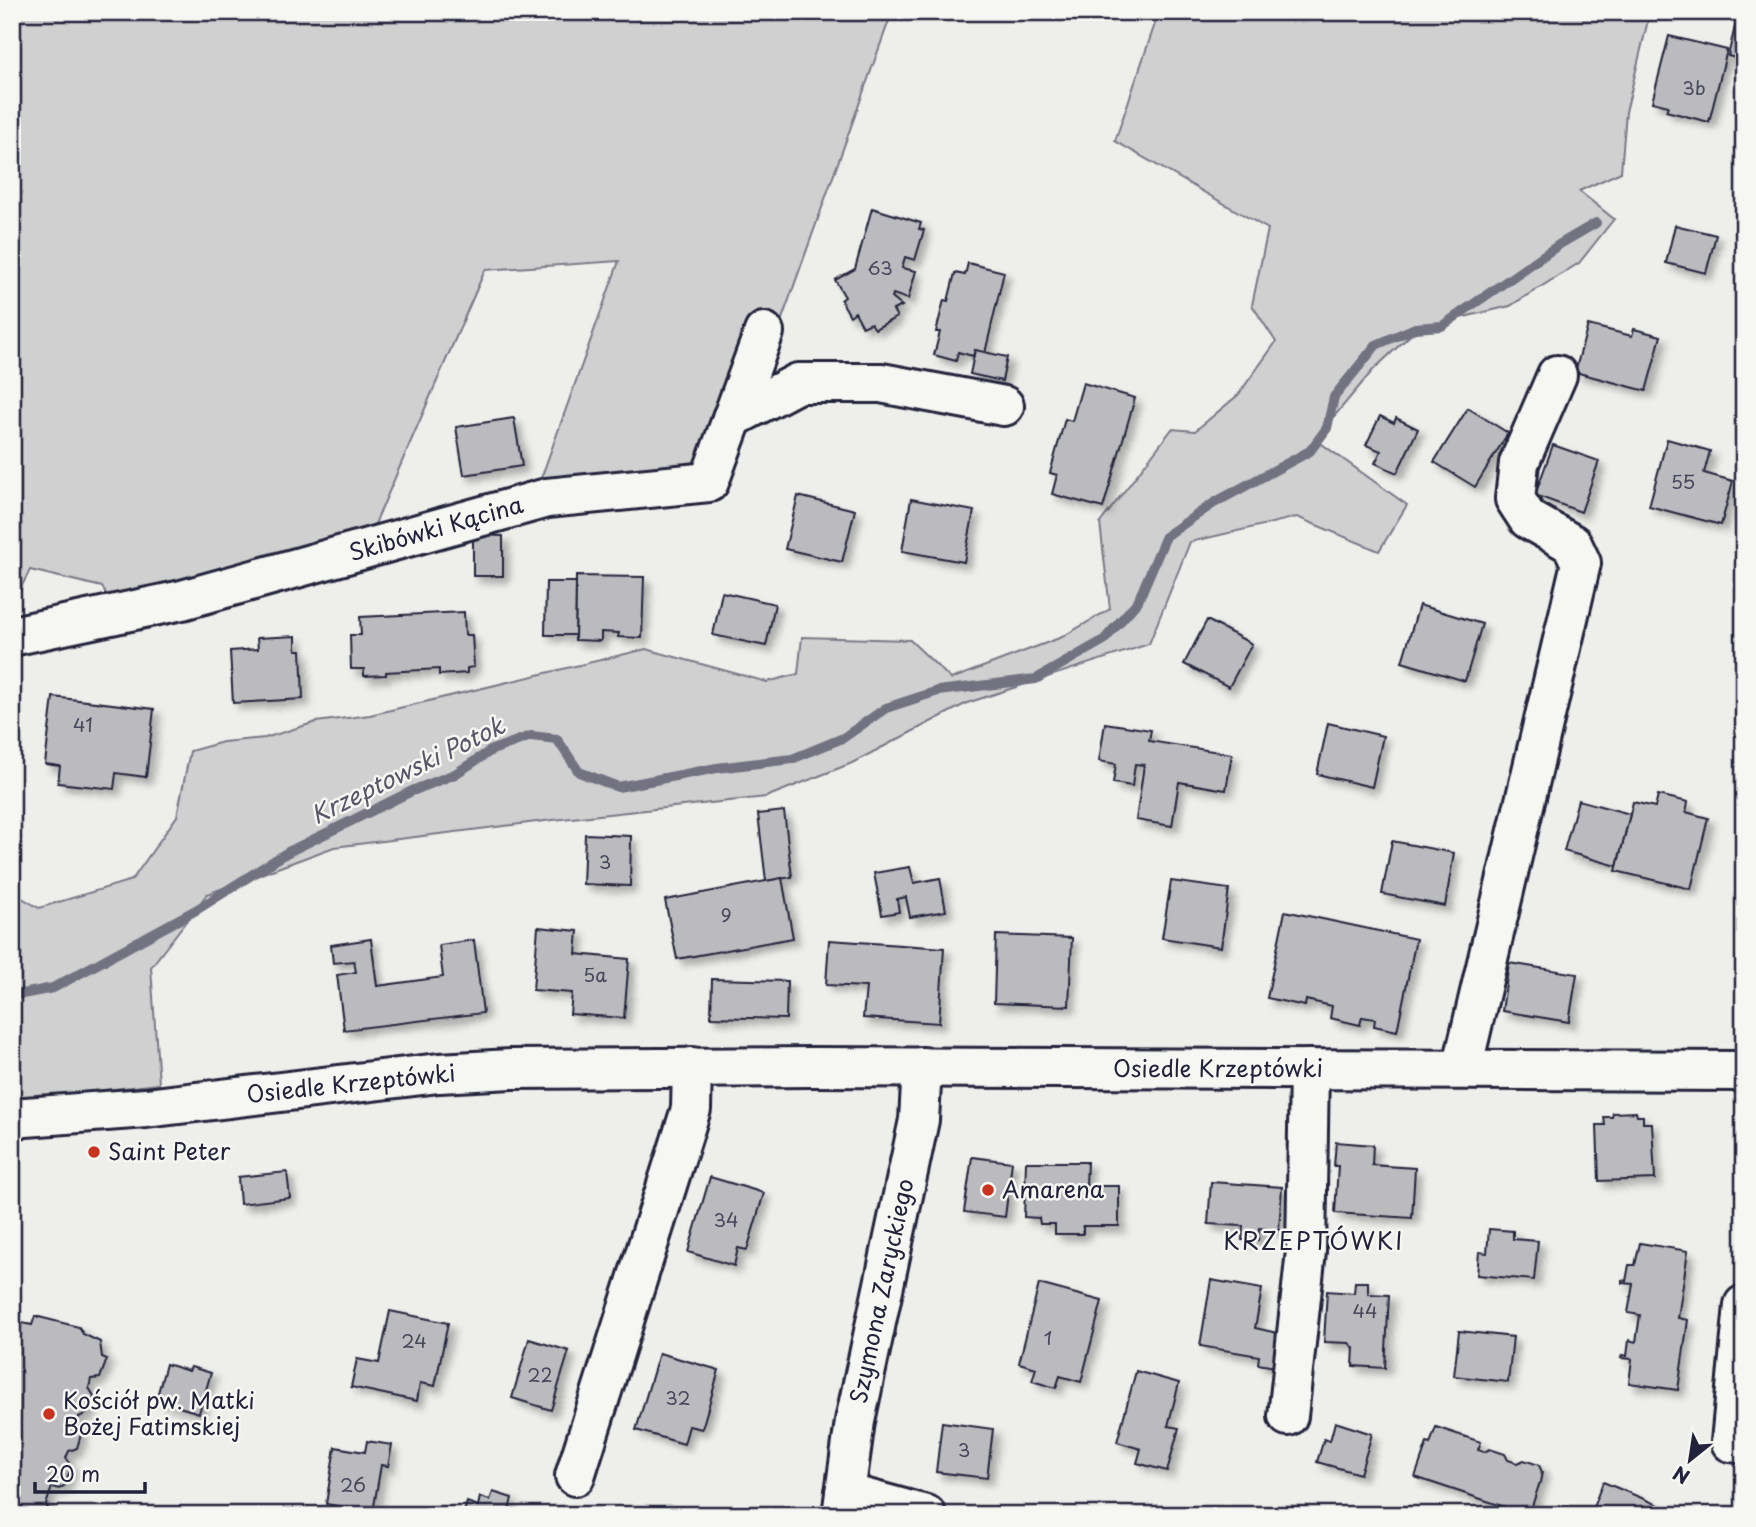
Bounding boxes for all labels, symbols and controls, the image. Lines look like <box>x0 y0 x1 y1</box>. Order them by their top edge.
house number: 3b <box>1682 73 1706 101</box>
house number: 63 <box>867 253 893 281</box>
house number: 55 <box>1671 467 1695 495</box>
street label: Skibówki Kącina <box>344 486 527 569</box>
water label: Krzeptowski Potok <box>304 706 511 832</box>
house number: 41 <box>73 710 93 738</box>
house number: 3 <box>599 847 611 875</box>
house number: 9 <box>720 900 732 928</box>
house number: 5a <box>583 960 607 988</box>
street label: Osiedle Krzeptówki <box>1113 1050 1323 1085</box>
street label: Osiedle Krzeptówki <box>245 1054 457 1111</box>
place label: Saint Peter <box>108 1133 231 1168</box>
marker: Saint Peter <box>86 1144 102 1160</box>
place label: Amarena <box>1002 1171 1105 1206</box>
street label: Szymona Zaryckiego <box>840 1175 921 1406</box>
marker: Amarena <box>980 1182 996 1198</box>
house number: 34 <box>713 1205 739 1233</box>
district label: KRZEPTÓWKI <box>1223 1222 1405 1258</box>
house number: 44 <box>1352 1296 1378 1324</box>
house number: 1 <box>1044 1323 1052 1351</box>
house number: 24 <box>401 1326 427 1354</box>
house number: 22 <box>527 1360 553 1388</box>
place label: Kościół pw. Matki Bożej Fatimskiej <box>63 1382 255 1443</box>
house number: 32 <box>665 1383 691 1411</box>
marker: Kościół pw. Matki Bożej Fatimskiej <box>41 1406 57 1422</box>
north arrow <box>1654 1426 1724 1496</box>
house number: 3 <box>958 1435 970 1463</box>
scale bar <box>35 1450 145 1494</box>
text: 20 m <box>46 1457 100 1489</box>
text: N <box>1667 1460 1695 1491</box>
house number: 26 <box>340 1470 366 1498</box>

